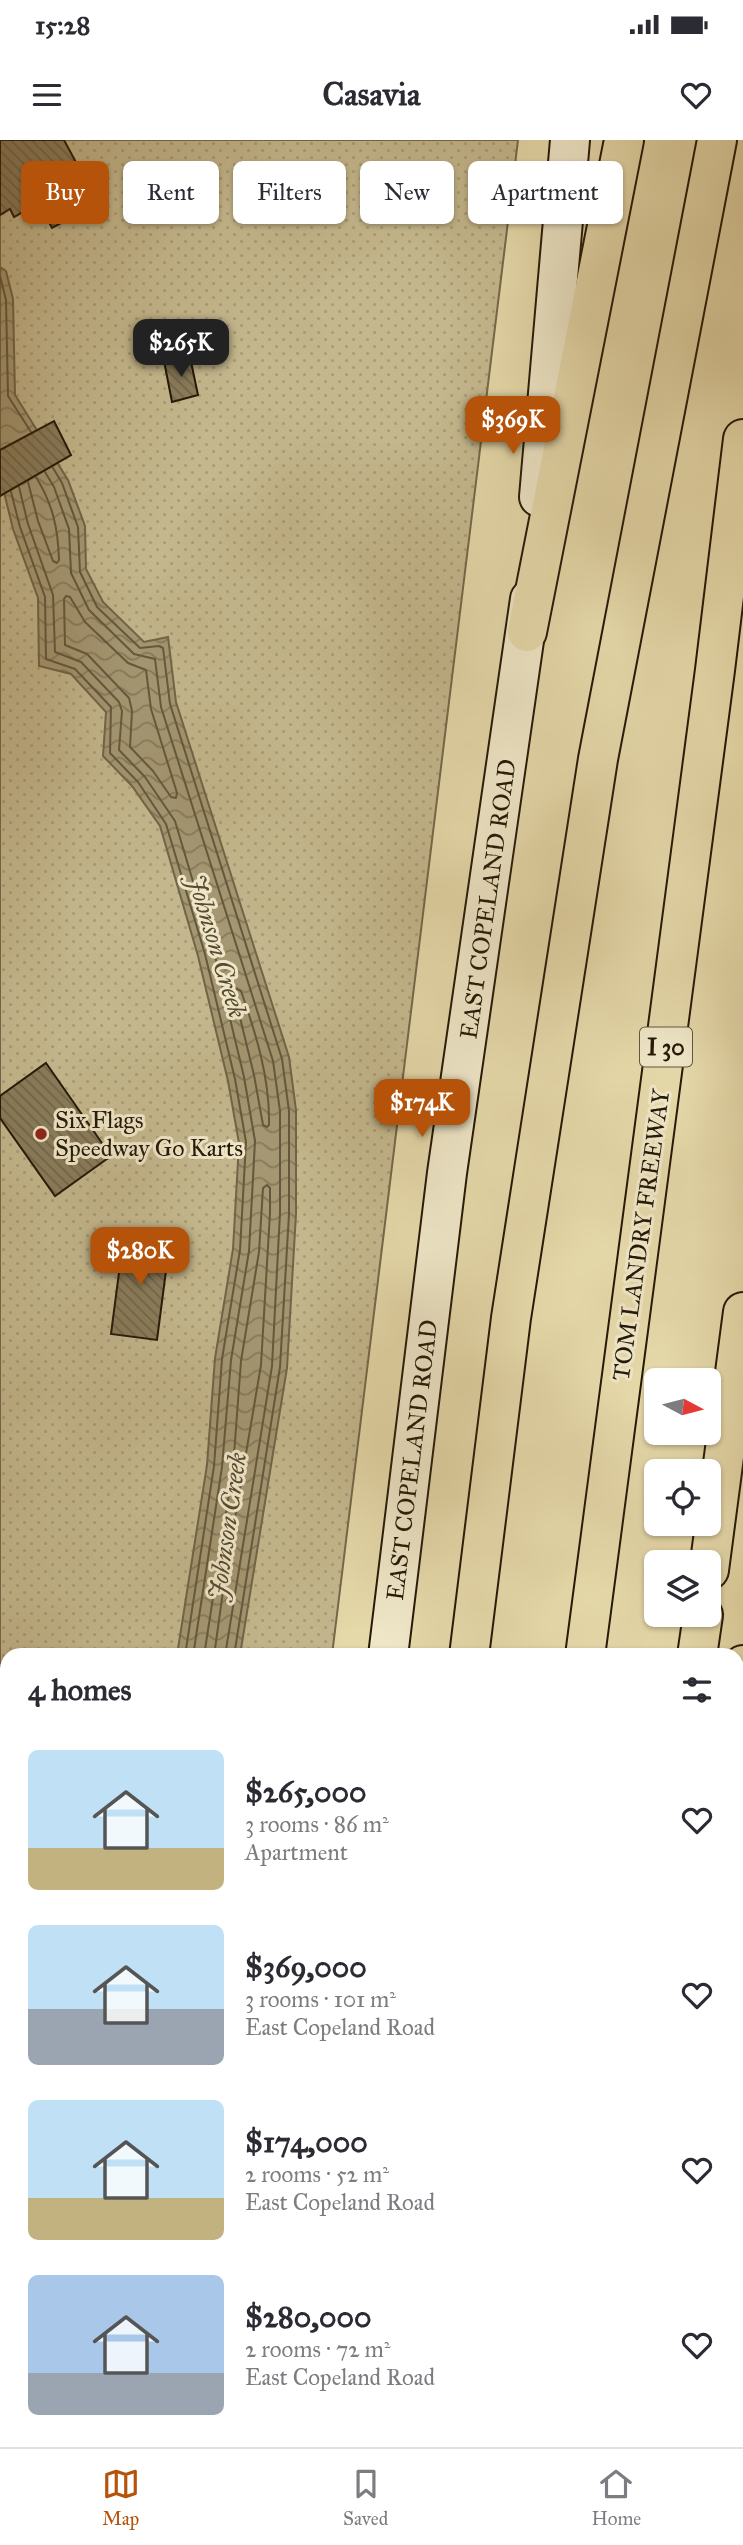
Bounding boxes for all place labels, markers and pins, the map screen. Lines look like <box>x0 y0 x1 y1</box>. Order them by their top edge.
pin: $265K <box>132 320 230 379</box>
pin: $369K <box>464 396 562 456</box>
pin: $174K <box>373 1080 471 1139</box>
place label: Six Flags Speedway Go Karts <box>55 1105 243 1163</box>
marker: Six Flags Speedway Go Karts <box>33 1126 49 1142</box>
pin: $280K <box>91 1228 189 1287</box>

